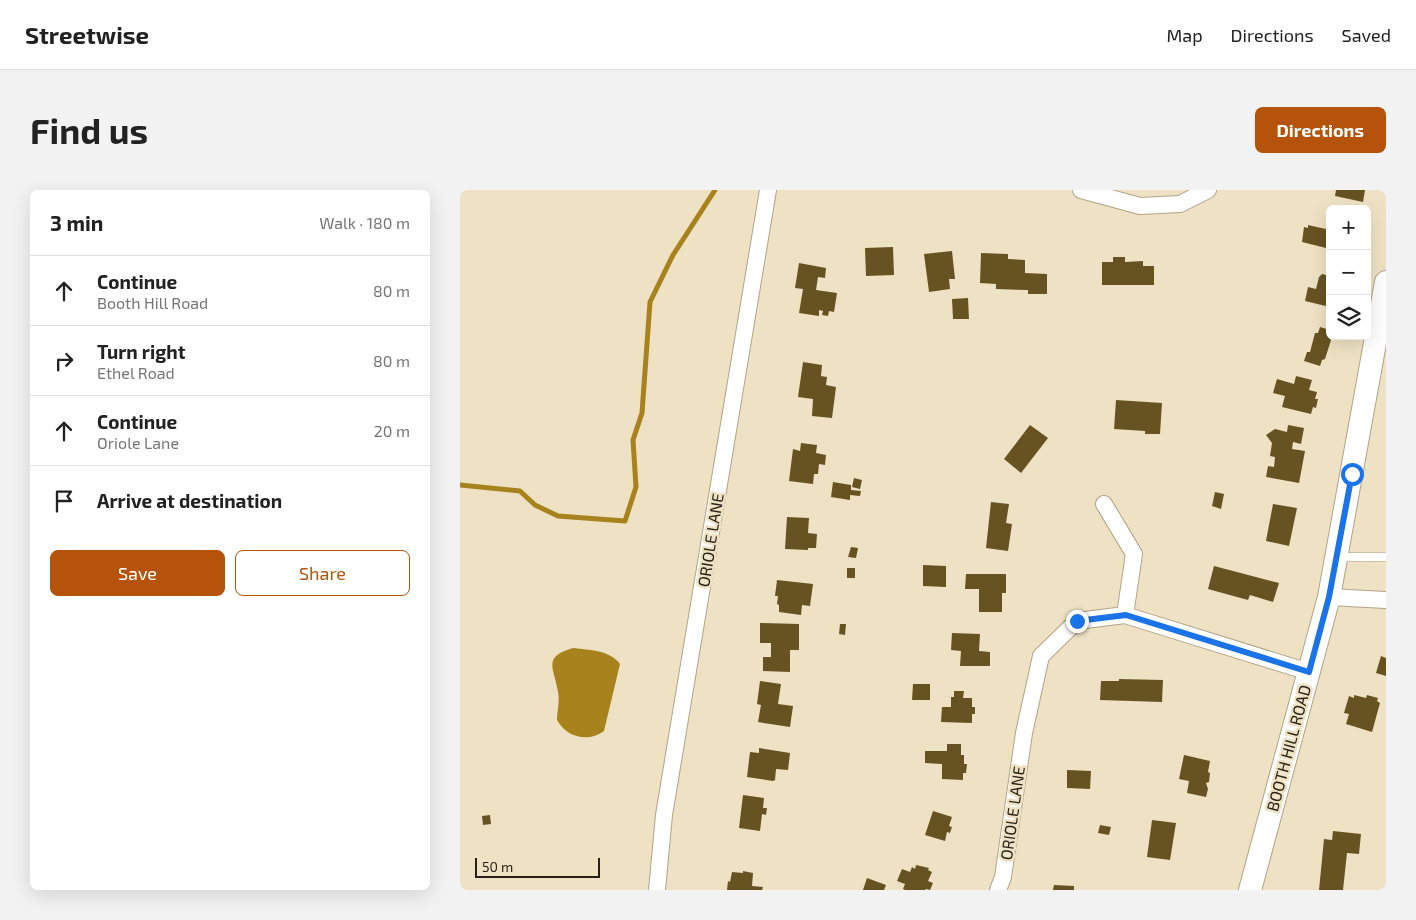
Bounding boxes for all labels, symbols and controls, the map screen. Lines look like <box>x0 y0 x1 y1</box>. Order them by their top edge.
text: Streetwise <box>25 20 149 49</box>
text: Map <box>1166 24 1203 46</box>
text: Directions <box>1231 24 1314 46</box>
text: Saved <box>1342 24 1391 46</box>
button: Directions <box>1255 107 1386 153</box>
text: Find us <box>30 109 148 151</box>
map controls <box>1326 205 1371 340</box>
button: + <box>1326 205 1371 250</box>
text: 3 min <box>50 210 103 235</box>
text: Walk · 180 m <box>319 213 410 232</box>
button: − <box>1326 250 1371 295</box>
text: Continue <box>97 270 177 293</box>
icon: ahead <box>50 277 78 305</box>
text: 80 m <box>373 281 410 300</box>
text: Booth Hill Road <box>97 293 208 312</box>
button: layers <box>1326 295 1371 340</box>
text: Turn right <box>97 340 185 363</box>
icon: right <box>50 347 78 375</box>
text: 80 m <box>373 351 410 370</box>
text: Ethel Road <box>97 363 175 382</box>
text: Continue <box>97 410 177 433</box>
icon: ahead <box>50 417 78 445</box>
text: 20 m <box>374 421 410 440</box>
text: Oriole Lane <box>97 433 179 452</box>
route start <box>1341 463 1364 486</box>
icon: arrive <box>50 487 78 515</box>
text: Arrive at destination <box>97 489 282 512</box>
street label: ORIOLE LANE <box>693 492 727 588</box>
button: Save <box>50 550 225 596</box>
button: Share <box>235 550 410 596</box>
route end <box>1066 610 1089 633</box>
street label: BOOTH HILL ROAD <box>1262 683 1314 813</box>
street label: ORIOLE LANE <box>996 765 1028 861</box>
scale bar <box>475 855 600 878</box>
text: 50 m <box>482 858 513 875</box>

